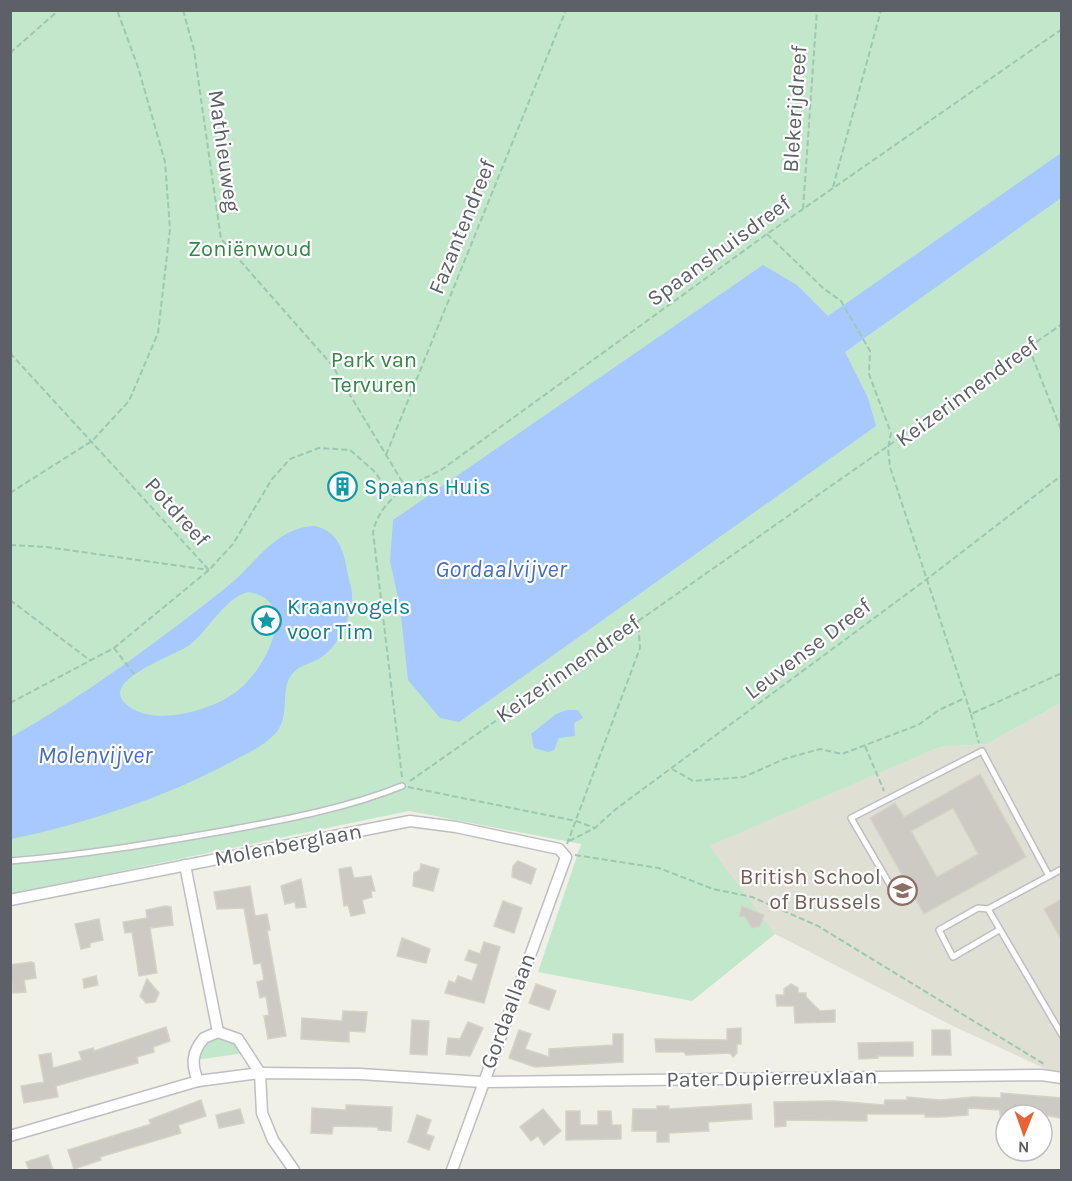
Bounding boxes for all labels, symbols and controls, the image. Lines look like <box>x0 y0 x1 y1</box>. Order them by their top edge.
street label: Blekerijdreef <box>778 44 812 173</box>
street label: Mathieuweg <box>203 88 246 214</box>
street label: Fazantendreef <box>423 155 501 298</box>
street label: Spaanshuisdreef <box>642 190 796 312</box>
park label: Zoniënwoud <box>188 236 312 262</box>
street label: Keizerinnendreef <box>891 331 1044 452</box>
park label: Park van Tervuren <box>331 347 417 398</box>
building icon: Spaans Huis <box>327 471 359 503</box>
street label: Potdreef <box>139 472 215 552</box>
place label: Spaans Huis <box>364 474 491 500</box>
water label: Gordaalvijver <box>435 555 567 583</box>
street label: Leuvense Dreef <box>740 593 877 705</box>
place label: Kraanvogels voor Tim <box>287 594 410 645</box>
place icon: Kraanvogels voor Tim <box>250 604 282 636</box>
street label: Keizerinnendreef <box>491 609 645 728</box>
water label: Molenvijver <box>38 741 153 769</box>
street label: Molenberglaan <box>212 818 364 872</box>
place label: British School of Brussels <box>740 864 881 915</box>
school or university icon: British School of Brussels <box>886 874 918 906</box>
street label: Gordaallaan <box>475 950 541 1072</box>
street label: Pater Dupierreuxlaan <box>666 1063 878 1093</box>
north arrow <box>994 1103 1054 1163</box>
text: N <box>1018 1138 1030 1157</box>

